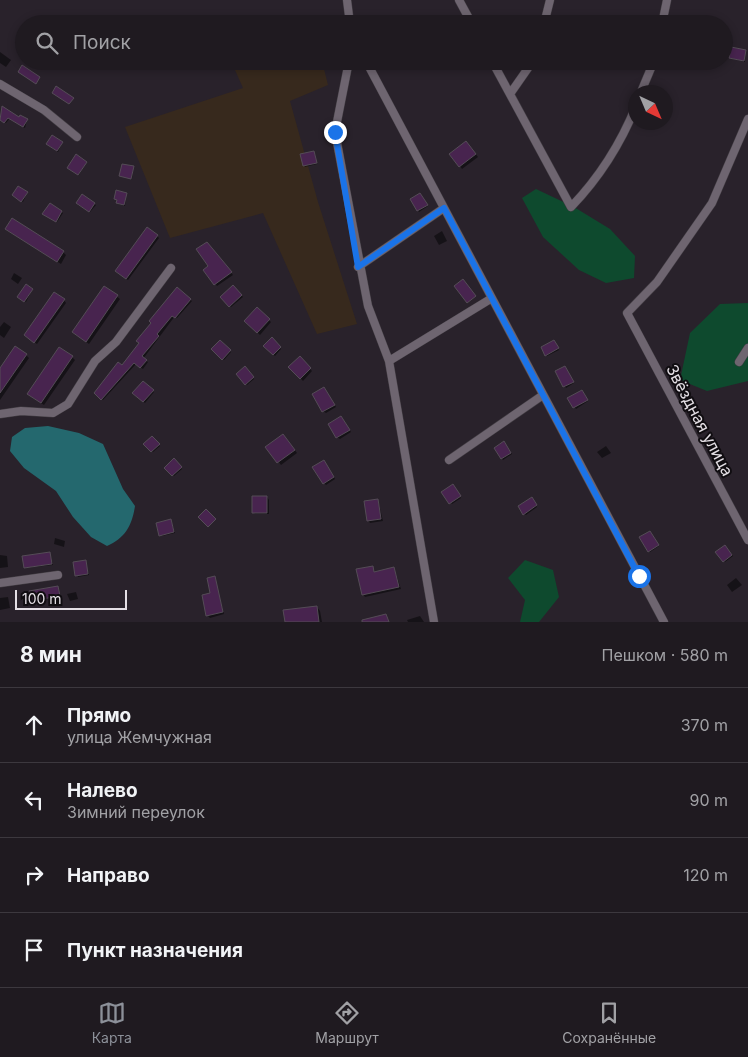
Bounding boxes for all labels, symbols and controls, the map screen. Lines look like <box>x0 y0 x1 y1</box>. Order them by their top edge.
search box <box>15 15 733 70</box>
icon: search <box>33 29 61 57</box>
text: Поиск <box>73 31 131 54</box>
north arrow <box>628 85 673 130</box>
route end <box>324 121 347 144</box>
street label: Звёздная улица <box>662 361 738 479</box>
route start <box>628 565 651 588</box>
scale bar <box>15 587 128 610</box>
text: 100 m <box>22 590 62 607</box>
text: 8 мин <box>20 642 82 667</box>
text: Пешком · 580 m <box>602 645 728 665</box>
text: Прямо <box>67 704 131 727</box>
icon: ahead <box>20 711 48 739</box>
text: 370 m <box>681 715 728 735</box>
text: улица Жемчужная <box>67 727 212 747</box>
text: Налево <box>67 779 138 802</box>
icon: left <box>20 786 48 814</box>
text: 90 m <box>689 790 728 810</box>
text: Зимний переулок <box>67 802 205 822</box>
icon: right <box>20 861 48 889</box>
text: Направо <box>67 864 150 887</box>
text: 120 m <box>683 865 728 885</box>
icon: arrive <box>20 936 48 964</box>
text: Пункт назначения <box>67 939 243 962</box>
tab: Карта <box>92 999 132 1046</box>
tab: Маршрут <box>315 999 379 1046</box>
tab: Сохранённые <box>562 999 656 1046</box>

